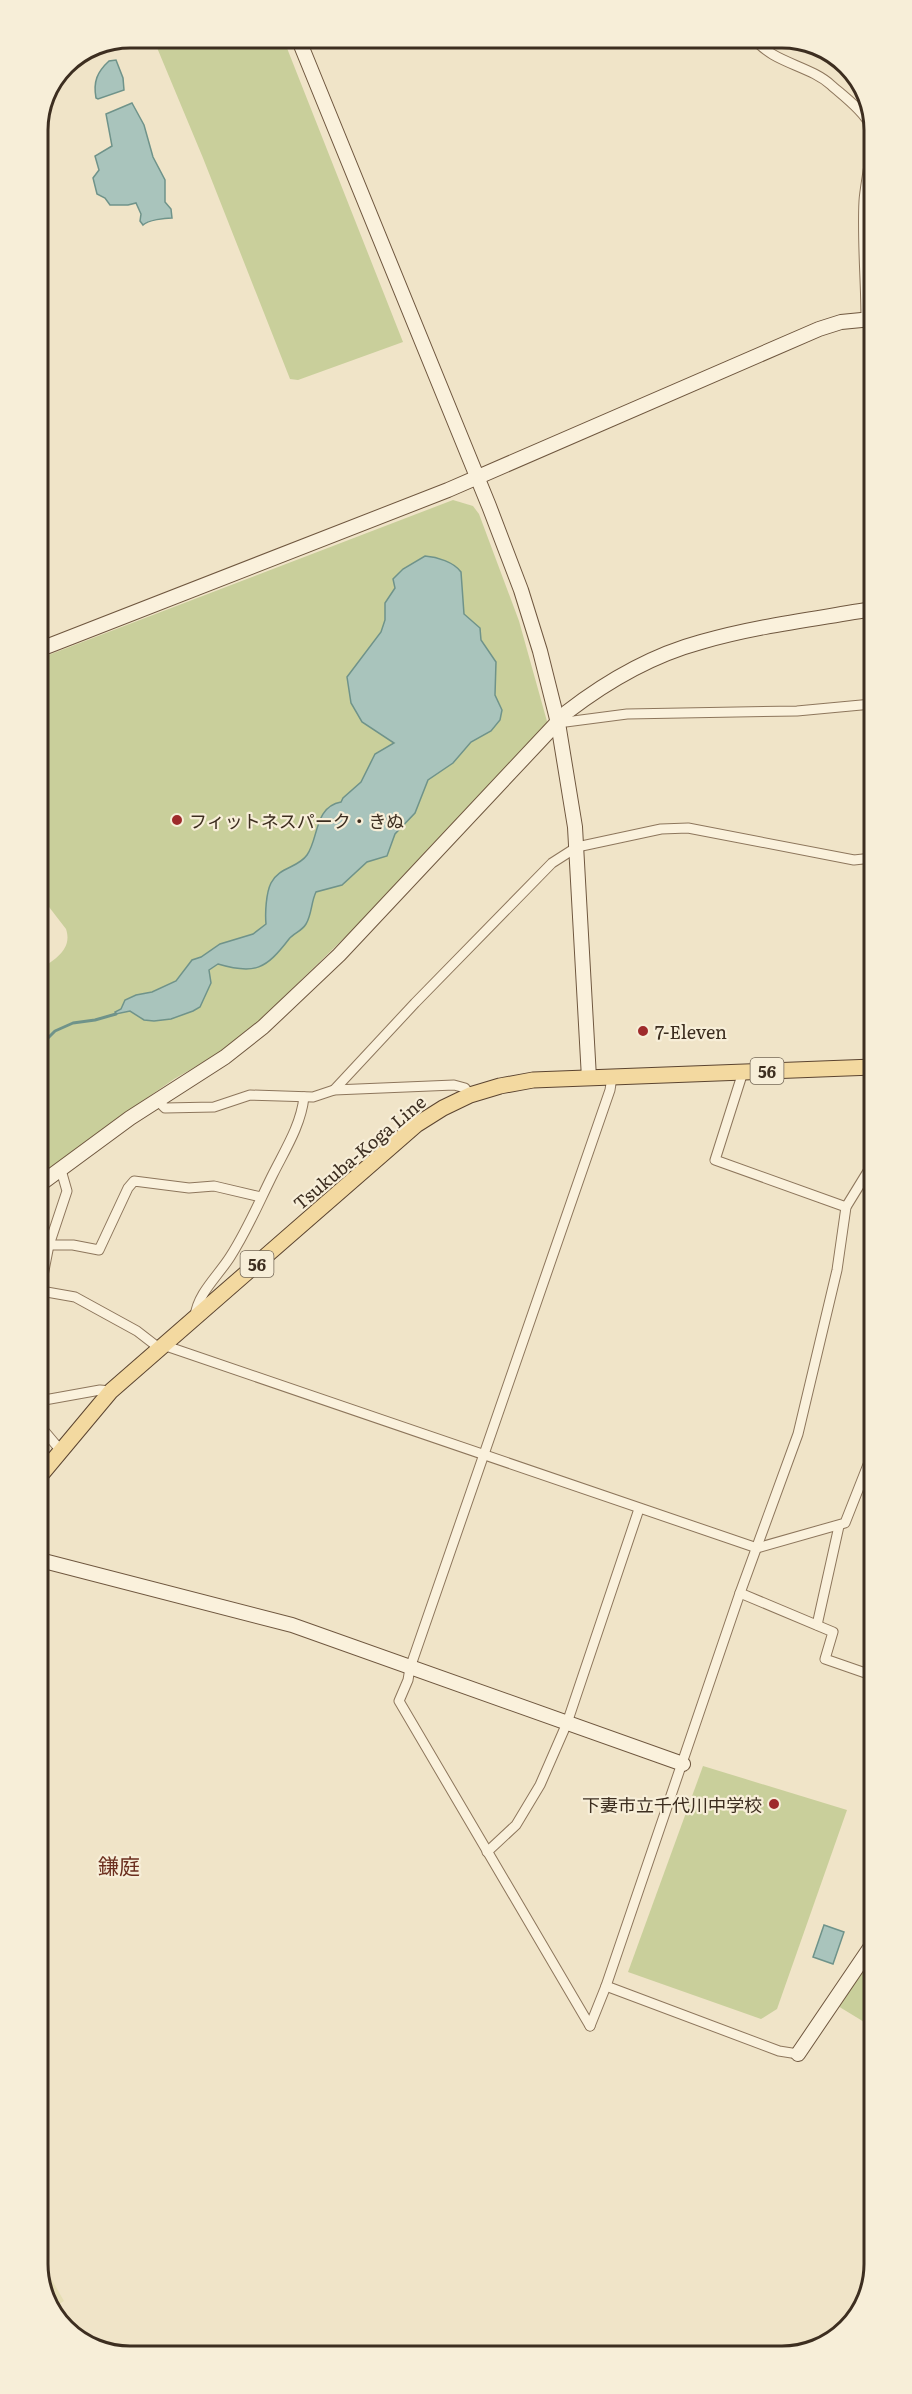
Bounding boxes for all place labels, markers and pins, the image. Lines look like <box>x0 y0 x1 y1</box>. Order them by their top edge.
place label: フィットネスパーク・きぬ <box>189 807 404 834</box>
marker: フィットネスパーク・きぬ <box>170 813 184 827</box>
place label: 7-Eleven <box>655 1018 727 1045</box>
marker: 7-Eleven <box>636 1024 650 1038</box>
place label: 下妻市立千代川中学校 <box>582 1791 762 1818</box>
marker: 下妻市立千代川中学校 <box>767 1797 781 1811</box>

